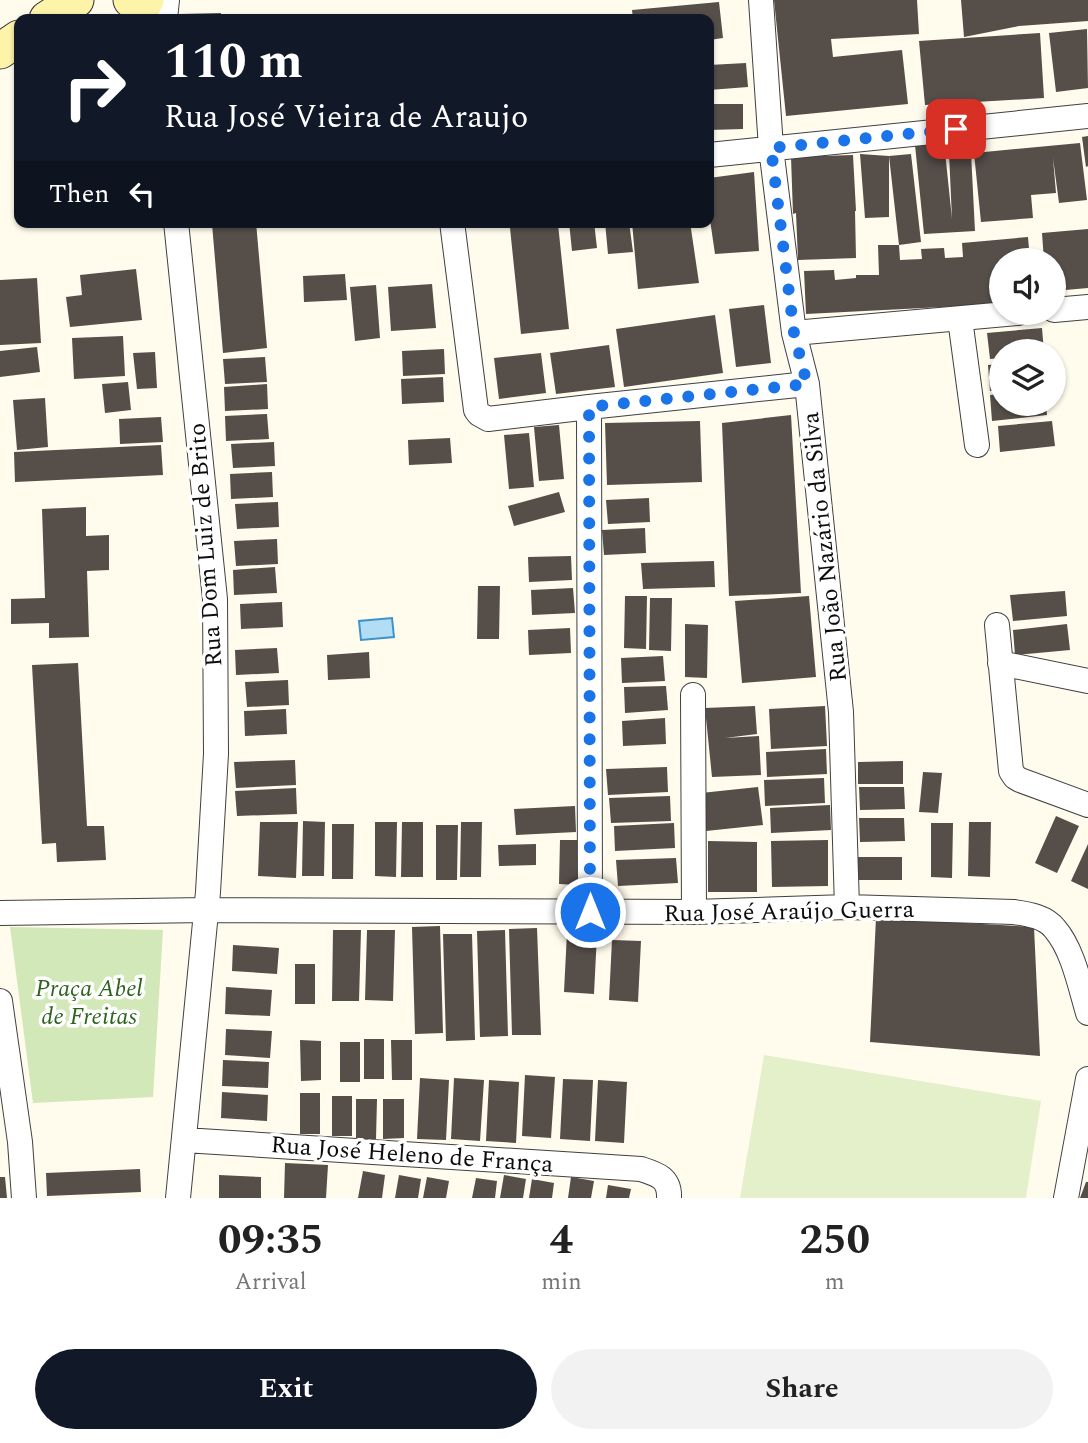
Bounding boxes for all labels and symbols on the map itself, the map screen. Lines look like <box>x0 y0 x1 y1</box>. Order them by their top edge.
pin <box>926 99 986 159</box>
street label: Rua João Nazário da Silva <box>793 410 857 684</box>
street label: Rua Dom Luiz de Brito <box>180 422 232 668</box>
position arrow <box>553 875 627 949</box>
street label: Rua José Araújo Guerra <box>663 892 915 932</box>
park label: Praça Abel de Freitas <box>35 971 143 1035</box>
street label: Rua José Heleno de França <box>269 1127 555 1183</box>

